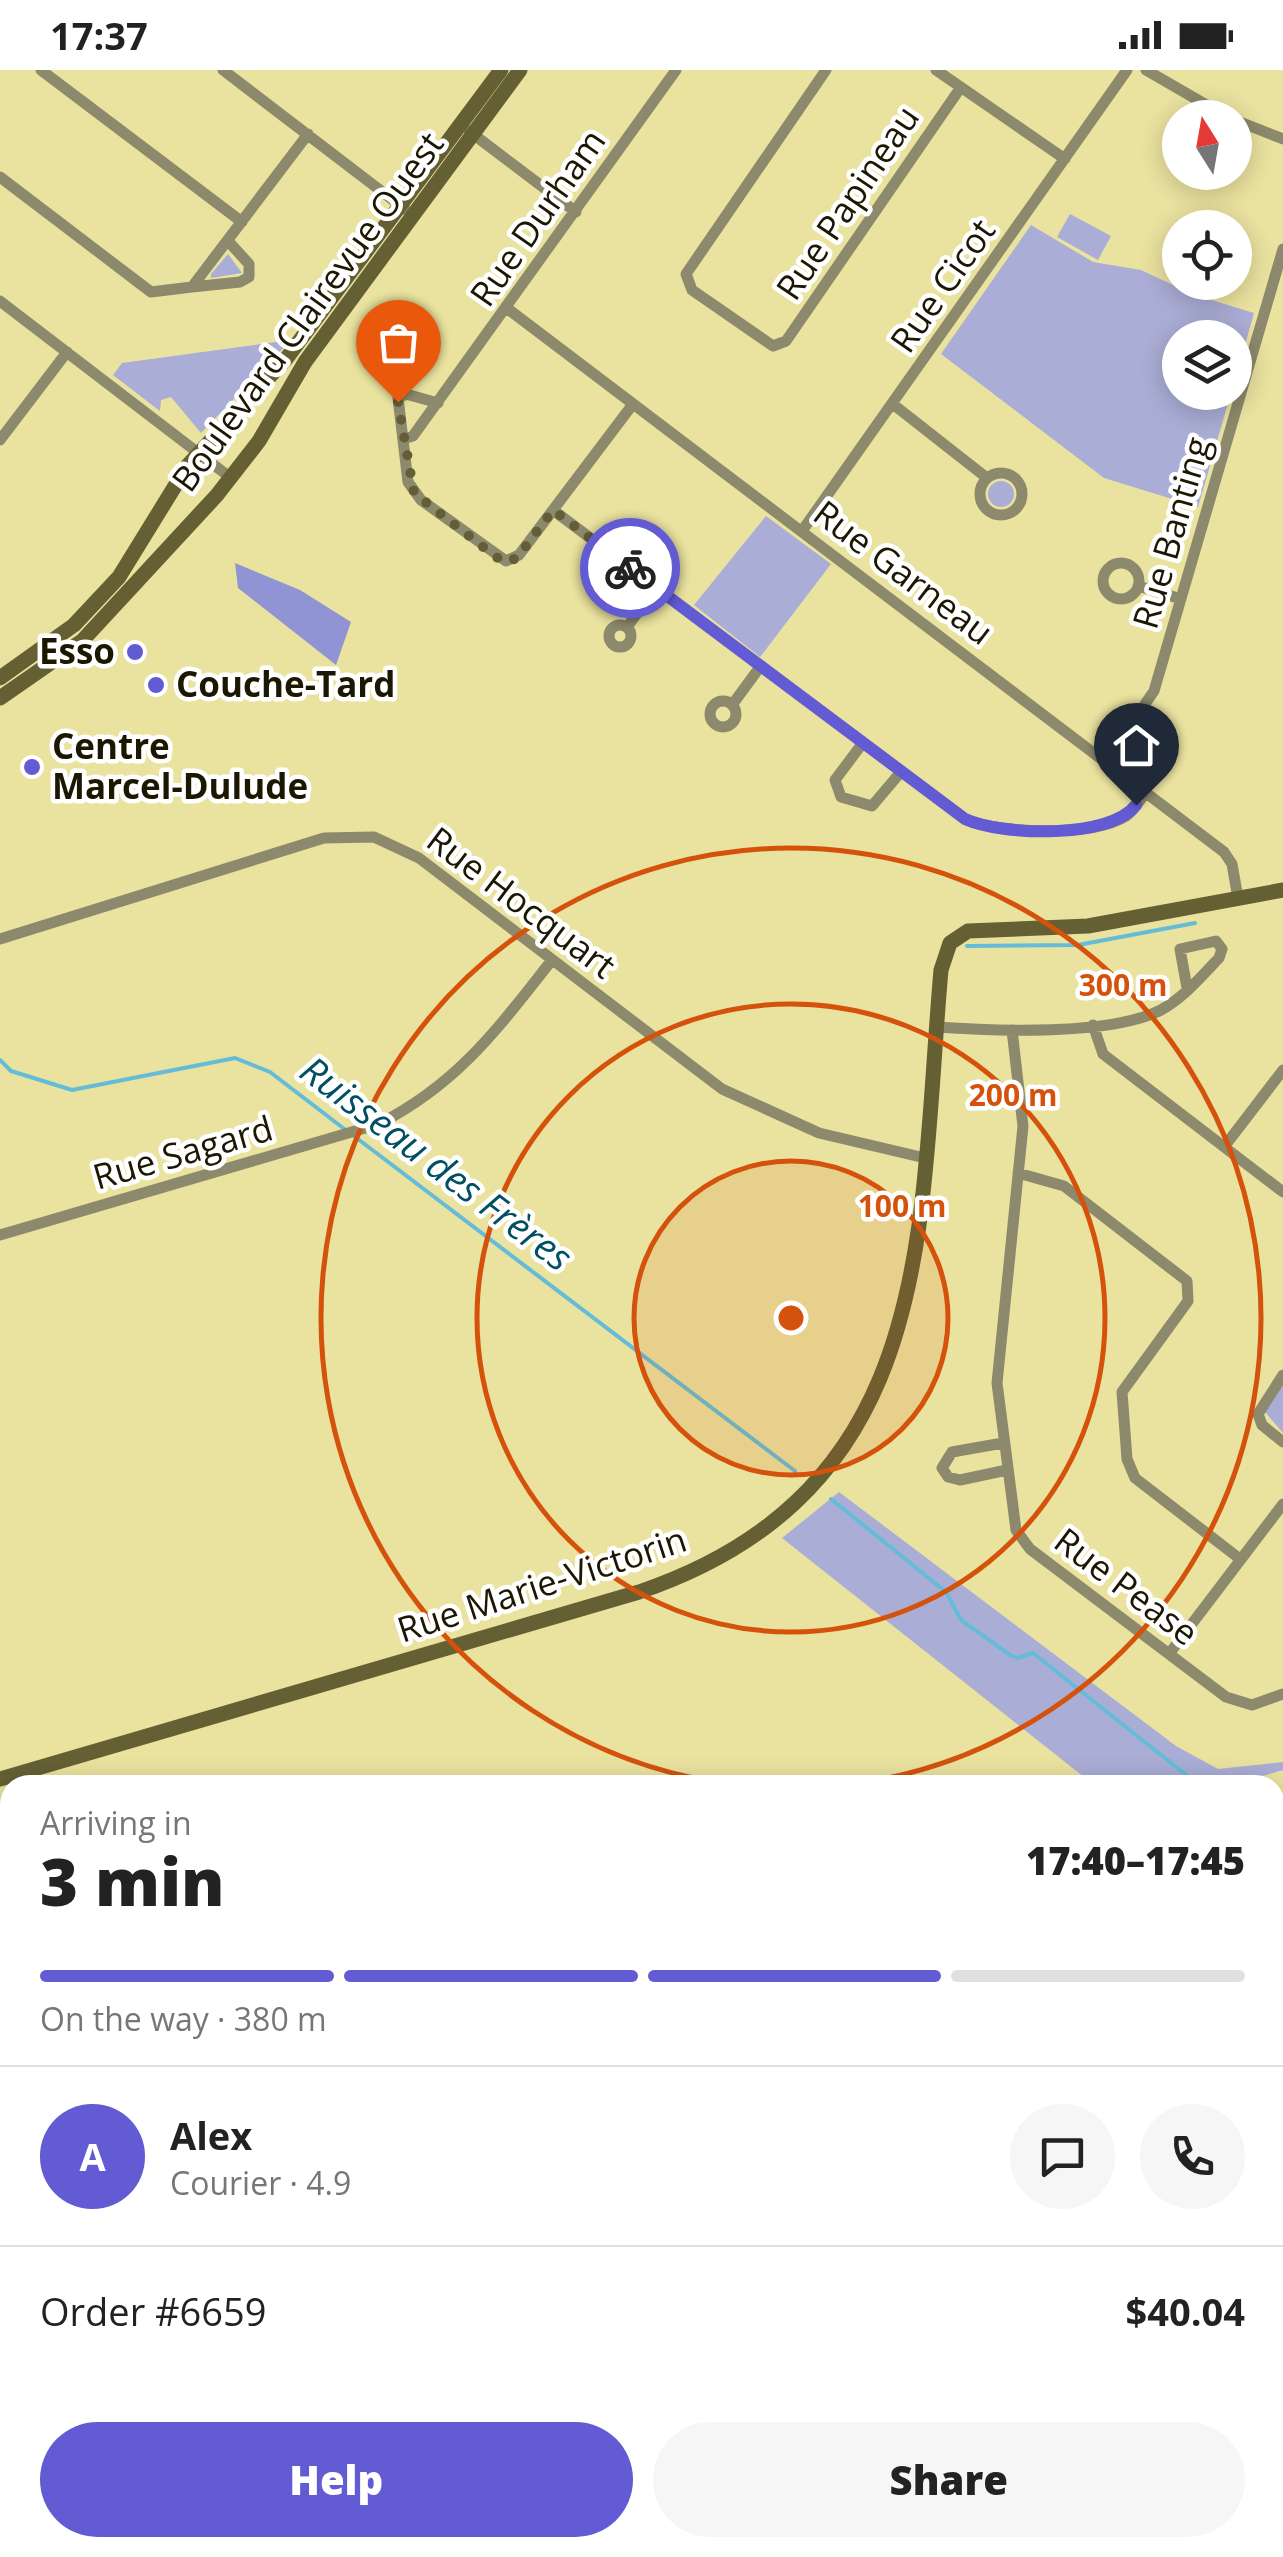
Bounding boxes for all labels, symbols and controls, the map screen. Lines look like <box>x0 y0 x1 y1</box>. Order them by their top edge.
text: 17:37 <box>50 9 148 61</box>
street label: Rue Papineau <box>764 96 929 308</box>
north arrow <box>1162 100 1252 190</box>
map controls <box>1162 100 1252 410</box>
street label: Rue Durham <box>458 119 615 315</box>
street label: Boulevard Clairevue Ouest <box>160 122 453 500</box>
street label: Rue Cicot <box>879 209 1005 361</box>
button: locate <box>1162 210 1252 300</box>
pin <box>356 300 441 403</box>
icon: bag <box>371 315 426 370</box>
button: layers <box>1162 320 1252 410</box>
street label: Rue Banting <box>1121 431 1220 634</box>
street label: Rue Garneau <box>805 489 1003 655</box>
courier <box>580 518 680 618</box>
icon: bike <box>603 541 658 596</box>
place label: Esso <box>39 627 115 674</box>
marker: Esso <box>124 641 146 663</box>
place label: Couche-Tard <box>176 660 395 707</box>
marker: Couche-Tard <box>145 674 167 696</box>
pin <box>1094 703 1179 806</box>
icon: home <box>1109 718 1164 773</box>
place label: Centre Marcel-Dulude <box>52 722 308 809</box>
marker: Centre Marcel-Dulude <box>21 756 43 778</box>
street label: Rue Hocquart <box>418 815 626 988</box>
text: 300 m <box>1079 964 1167 1005</box>
water label: Ruisseau des Frères <box>291 1043 584 1282</box>
text: 200 m <box>969 1074 1057 1115</box>
street label: Rue Sagard <box>87 1104 278 1200</box>
text: 100 m <box>858 1185 946 1226</box>
centre of rings <box>773 1300 809 1336</box>
street label: Rue Marie-Victorin <box>391 1515 692 1652</box>
street label: Rue Pease <box>1046 1516 1208 1655</box>
text: Arriving in <box>40 1801 192 1844</box>
text: 17:40–17:45 <box>1026 1834 1245 1886</box>
text: 3 min <box>40 1837 225 1925</box>
text: On the way · 380 m <box>40 1997 327 2040</box>
button: chat <box>1010 2104 1115 2209</box>
button: phone <box>1140 2104 1245 2209</box>
text: Alex <box>170 2109 252 2161</box>
text: A <box>79 2130 106 2182</box>
text: Courier · 4.9 <box>170 2161 351 2204</box>
text: Order #6659 <box>40 2285 267 2337</box>
text: $40.04 <box>1126 2285 1245 2337</box>
button: Help <box>40 2422 633 2537</box>
button: Share <box>653 2422 1245 2537</box>

